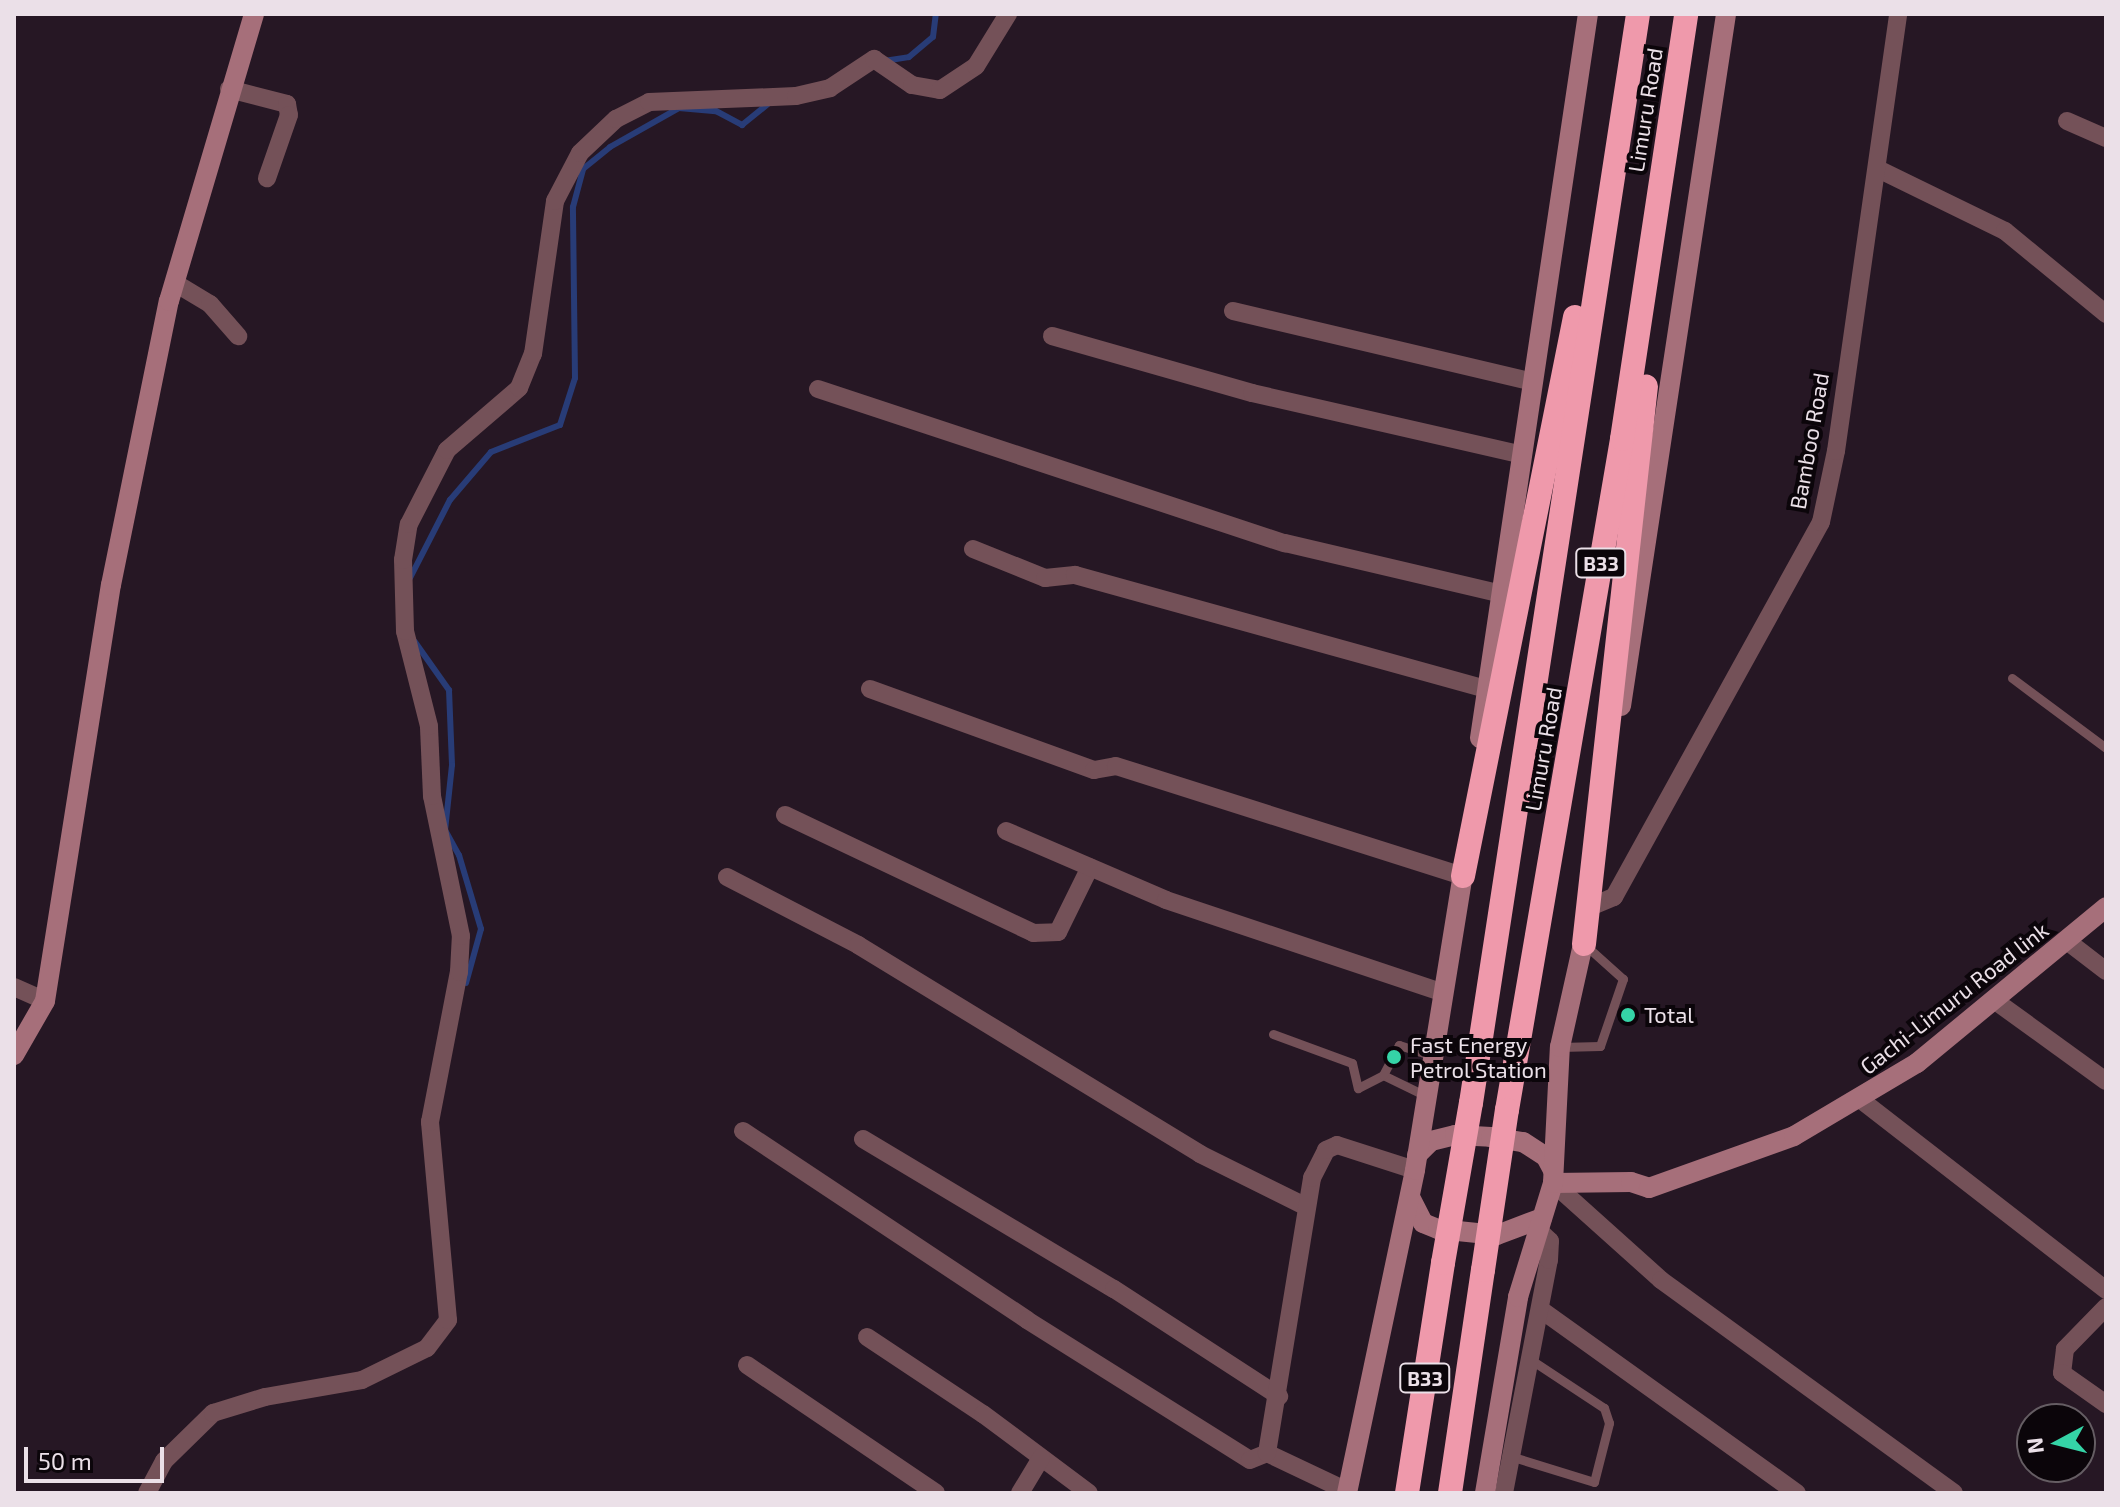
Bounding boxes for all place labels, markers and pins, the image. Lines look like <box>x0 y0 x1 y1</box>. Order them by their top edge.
place label: Total <box>1644 1002 1694 1028</box>
marker: Total <box>1619 1006 1637 1024</box>
place label: Fast Energy Petrol Station <box>1410 1031 1547 1082</box>
marker: Fast Energy Petrol Station <box>1385 1048 1403 1066</box>

